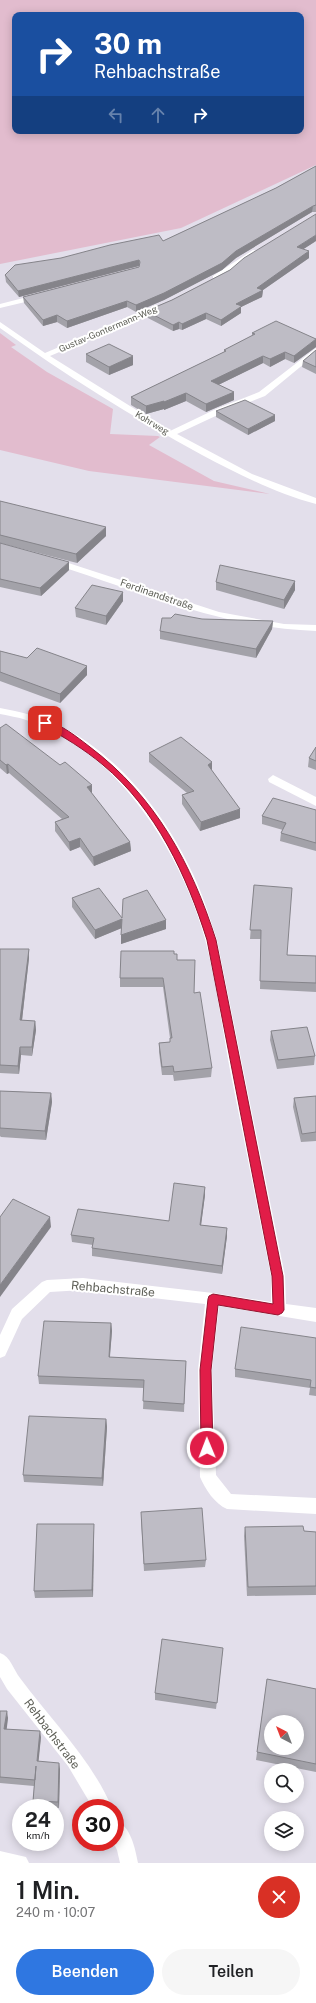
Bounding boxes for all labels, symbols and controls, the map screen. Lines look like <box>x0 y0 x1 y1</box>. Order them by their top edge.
text: 30 m <box>94 27 162 60</box>
icon: right <box>28 28 80 80</box>
text: Rehbachstraße <box>94 61 220 82</box>
icon: left <box>105 104 127 126</box>
icon: ahead <box>147 104 169 126</box>
icon: right <box>189 104 211 126</box>
street label: Gustav-Gontermann-Weg <box>57 303 159 354</box>
street label: Kohrweg <box>133 408 171 437</box>
street label: Ferdinandstraße <box>119 576 195 612</box>
pin <box>28 706 62 740</box>
icon: arrive <box>34 712 56 734</box>
street label: Rehbachstraße <box>70 1278 156 1300</box>
position arrow <box>186 1427 228 1469</box>
street label: Rehbachstraße <box>21 1696 83 1772</box>
north arrow <box>264 1715 304 1755</box>
map controls <box>264 1715 304 1851</box>
button: search <box>264 1763 304 1803</box>
speed limit sign: 30 <box>72 1799 124 1851</box>
text: 24 <box>25 1808 51 1832</box>
button: layers <box>264 1811 304 1851</box>
text: km/h <box>26 1829 50 1841</box>
text: 1 Min. <box>16 1876 80 1904</box>
button: close <box>258 1876 300 1918</box>
text: 240 m · 10:07 <box>16 1905 95 1920</box>
button: Beenden <box>16 1949 154 1995</box>
button: Teilen <box>162 1949 300 1995</box>

